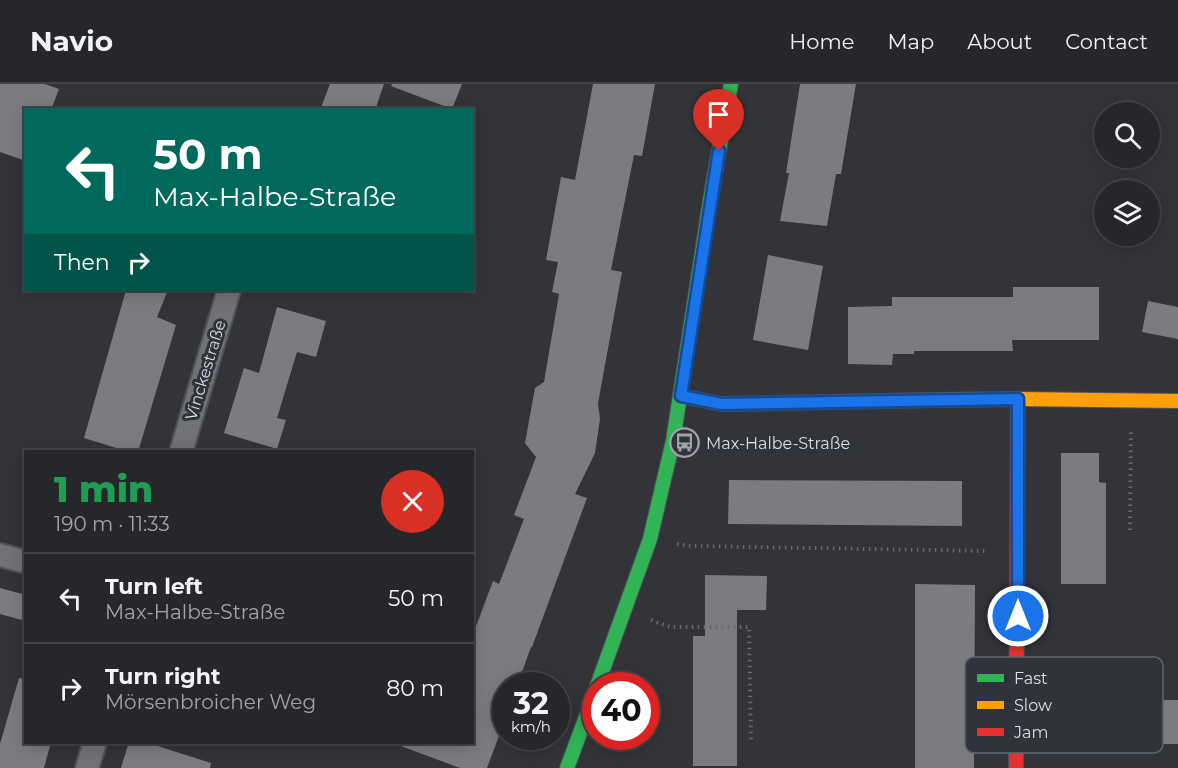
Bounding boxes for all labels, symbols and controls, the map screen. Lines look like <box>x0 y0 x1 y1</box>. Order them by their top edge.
text: Navio <box>30 24 113 58</box>
text: Home <box>789 29 854 54</box>
text: Map <box>887 29 934 54</box>
text: About <box>967 29 1032 54</box>
text: Contact <box>1065 29 1148 54</box>
pin <box>693 89 744 151</box>
icon: arrive <box>702 98 735 131</box>
map controls <box>1094 102 1160 246</box>
button: search <box>1094 102 1160 168</box>
text: 50 m <box>153 128 262 180</box>
icon: left <box>54 132 132 210</box>
text: Max-Halbe-Straße <box>153 180 396 213</box>
button: layers <box>1094 180 1160 246</box>
icon: right <box>122 246 155 279</box>
text: Then <box>54 249 110 276</box>
street label: Vinckestraße <box>181 318 230 422</box>
bus stop icon: Max-Halbe-Straße <box>669 427 701 459</box>
place label: Max-Halbe-Straße <box>706 434 850 453</box>
text: 1 min <box>54 467 153 511</box>
button: close <box>381 470 444 533</box>
text: 190 m · 11:33 <box>54 512 170 536</box>
text: Turn left <box>105 573 203 600</box>
icon: left <box>54 582 87 615</box>
position arrow <box>986 584 1050 648</box>
text: 50 m <box>388 585 444 612</box>
text: Max-Halbe-Straße <box>105 600 285 624</box>
legend <box>965 657 1163 753</box>
text: Turn right <box>105 663 220 690</box>
text: Fast <box>1014 669 1048 688</box>
icon: right <box>54 672 87 705</box>
speed limit sign: 40 <box>582 672 660 750</box>
text: 80 m <box>386 675 444 702</box>
text: 32 <box>513 685 549 722</box>
text: Mörsenbroicher Weg <box>105 690 316 714</box>
text: Slow <box>1014 696 1052 715</box>
text: km/h <box>511 717 551 736</box>
text: Jam <box>1013 723 1048 742</box>

